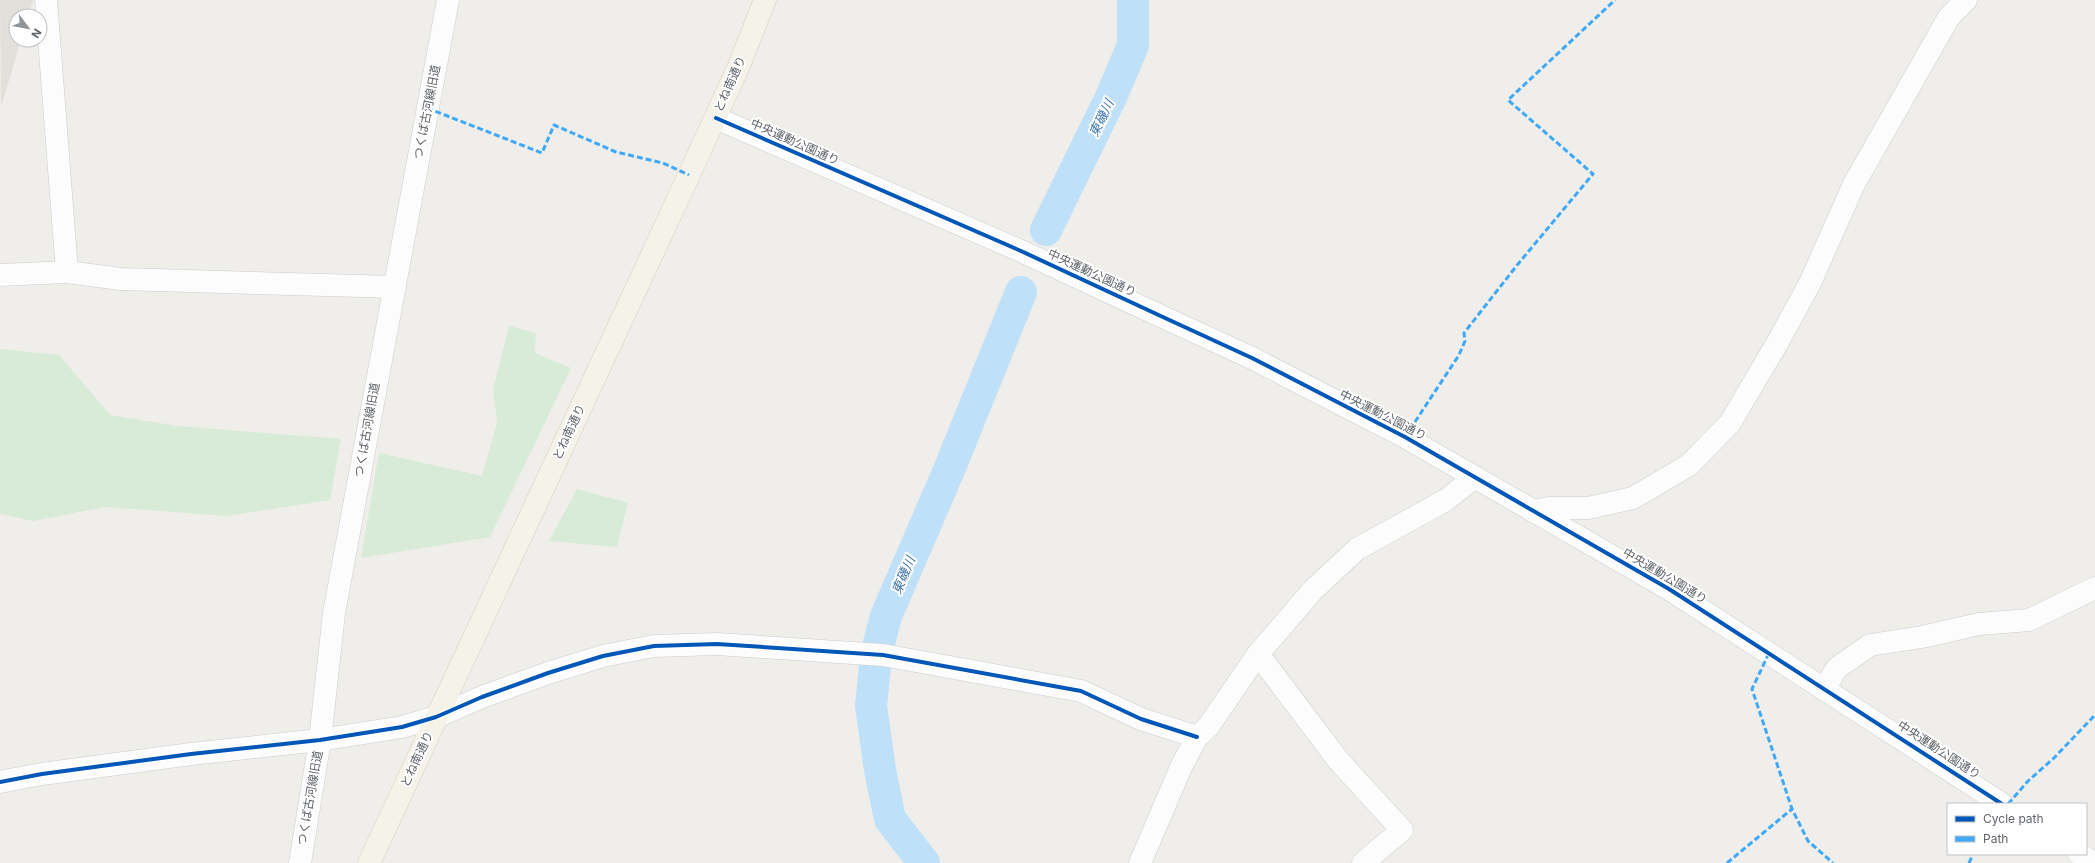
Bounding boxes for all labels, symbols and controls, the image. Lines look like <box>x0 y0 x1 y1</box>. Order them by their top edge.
north arrow <box>8 8 48 48</box>
text: N <box>28 26 45 41</box>
street label: とね南通り <box>710 53 749 114</box>
street label: つくば古河線旧道 <box>410 63 443 160</box>
water label: 東磯川 <box>1085 95 1118 139</box>
street label: 中央運動公園通り <box>748 115 842 168</box>
street label: 中央運動公園通り <box>1046 245 1139 300</box>
street label: つくば古河線旧道 <box>351 381 382 478</box>
street label: 中央運動公園通り <box>1337 386 1429 443</box>
street label: とね南通り <box>549 401 588 462</box>
street label: 中央運動公園通り <box>1620 544 1710 607</box>
water label: 東磯川 <box>888 552 919 596</box>
street label: 中央運動公園通り <box>1895 717 1984 782</box>
street label: とね南通り <box>397 728 436 789</box>
street label: つくば古河線旧道 <box>294 749 325 846</box>
legend <box>1947 803 2087 855</box>
text: Cycle path <box>1983 811 2044 826</box>
text: Path <box>1983 831 2008 846</box>

